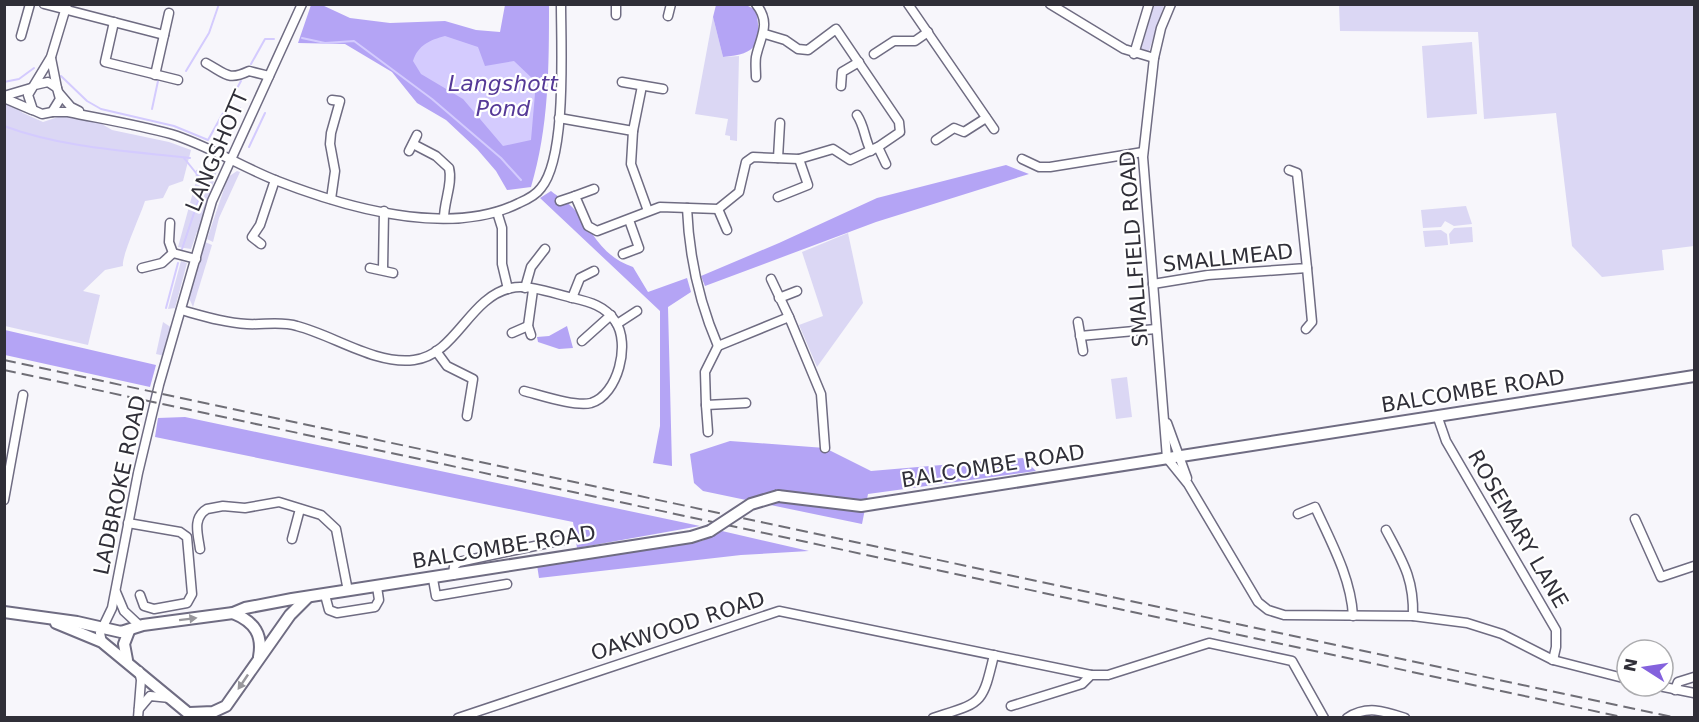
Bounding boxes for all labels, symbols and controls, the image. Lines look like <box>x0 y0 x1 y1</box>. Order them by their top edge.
water label: Langshott Pond <box>448 71 559 121</box>
street label: LANGSHOTT <box>181 87 253 215</box>
street label: SMALLFIELD ROAD <box>1115 150 1153 348</box>
street label: SMALLMEAD <box>1162 239 1294 277</box>
street label: BALCOMBE ROAD <box>1380 365 1566 417</box>
street label: LADBROKE ROAD <box>89 393 151 577</box>
street label: BALCOMBE ROAD <box>900 440 1086 492</box>
street label: ROSEMARY LANE <box>1463 446 1573 612</box>
street label: BALCOMBE ROAD <box>411 521 597 573</box>
street label: OAKWOOD ROAD <box>588 587 768 665</box>
one-way arrow <box>179 615 198 624</box>
north arrow <box>1615 638 1675 698</box>
text: N <box>1620 656 1642 674</box>
one-way arrow <box>238 674 249 690</box>

